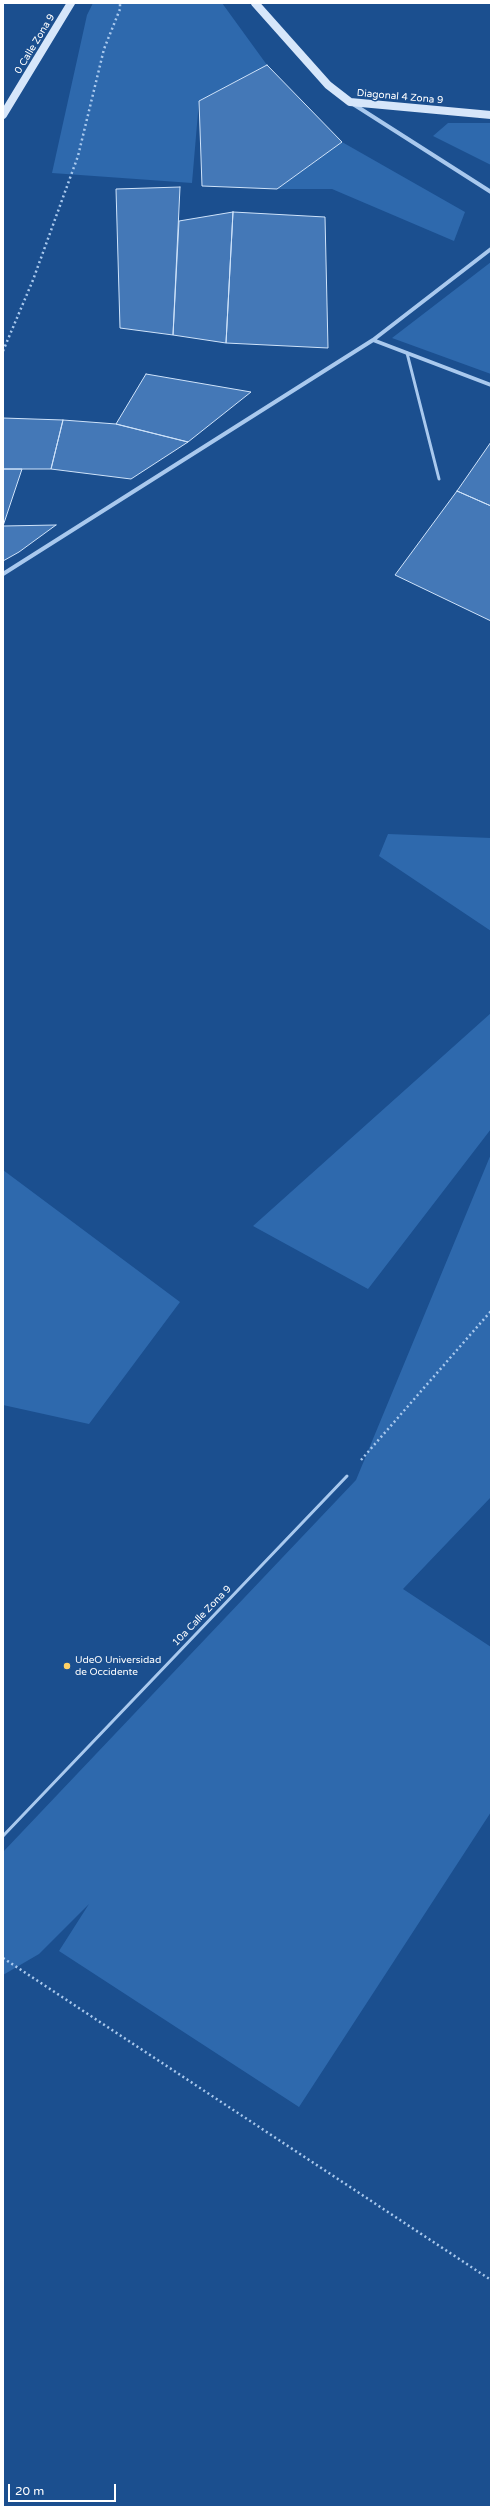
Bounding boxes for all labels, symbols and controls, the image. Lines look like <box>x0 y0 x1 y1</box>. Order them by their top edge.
street label: 0 Calle Zona 9 <box>12 12 58 76</box>
street label: Diagonal 4 Zona 9 <box>356 87 444 107</box>
street label: 10a Calle Zona 9 <box>170 1583 234 1649</box>
place label: UdeO Universidad de Occidente <box>75 1654 161 1678</box>
marker: UdeO Universidad de Occidente <box>62 1661 72 1671</box>
scale bar <box>10 2476 118 2502</box>
text: 20 m <box>15 2484 44 2498</box>

